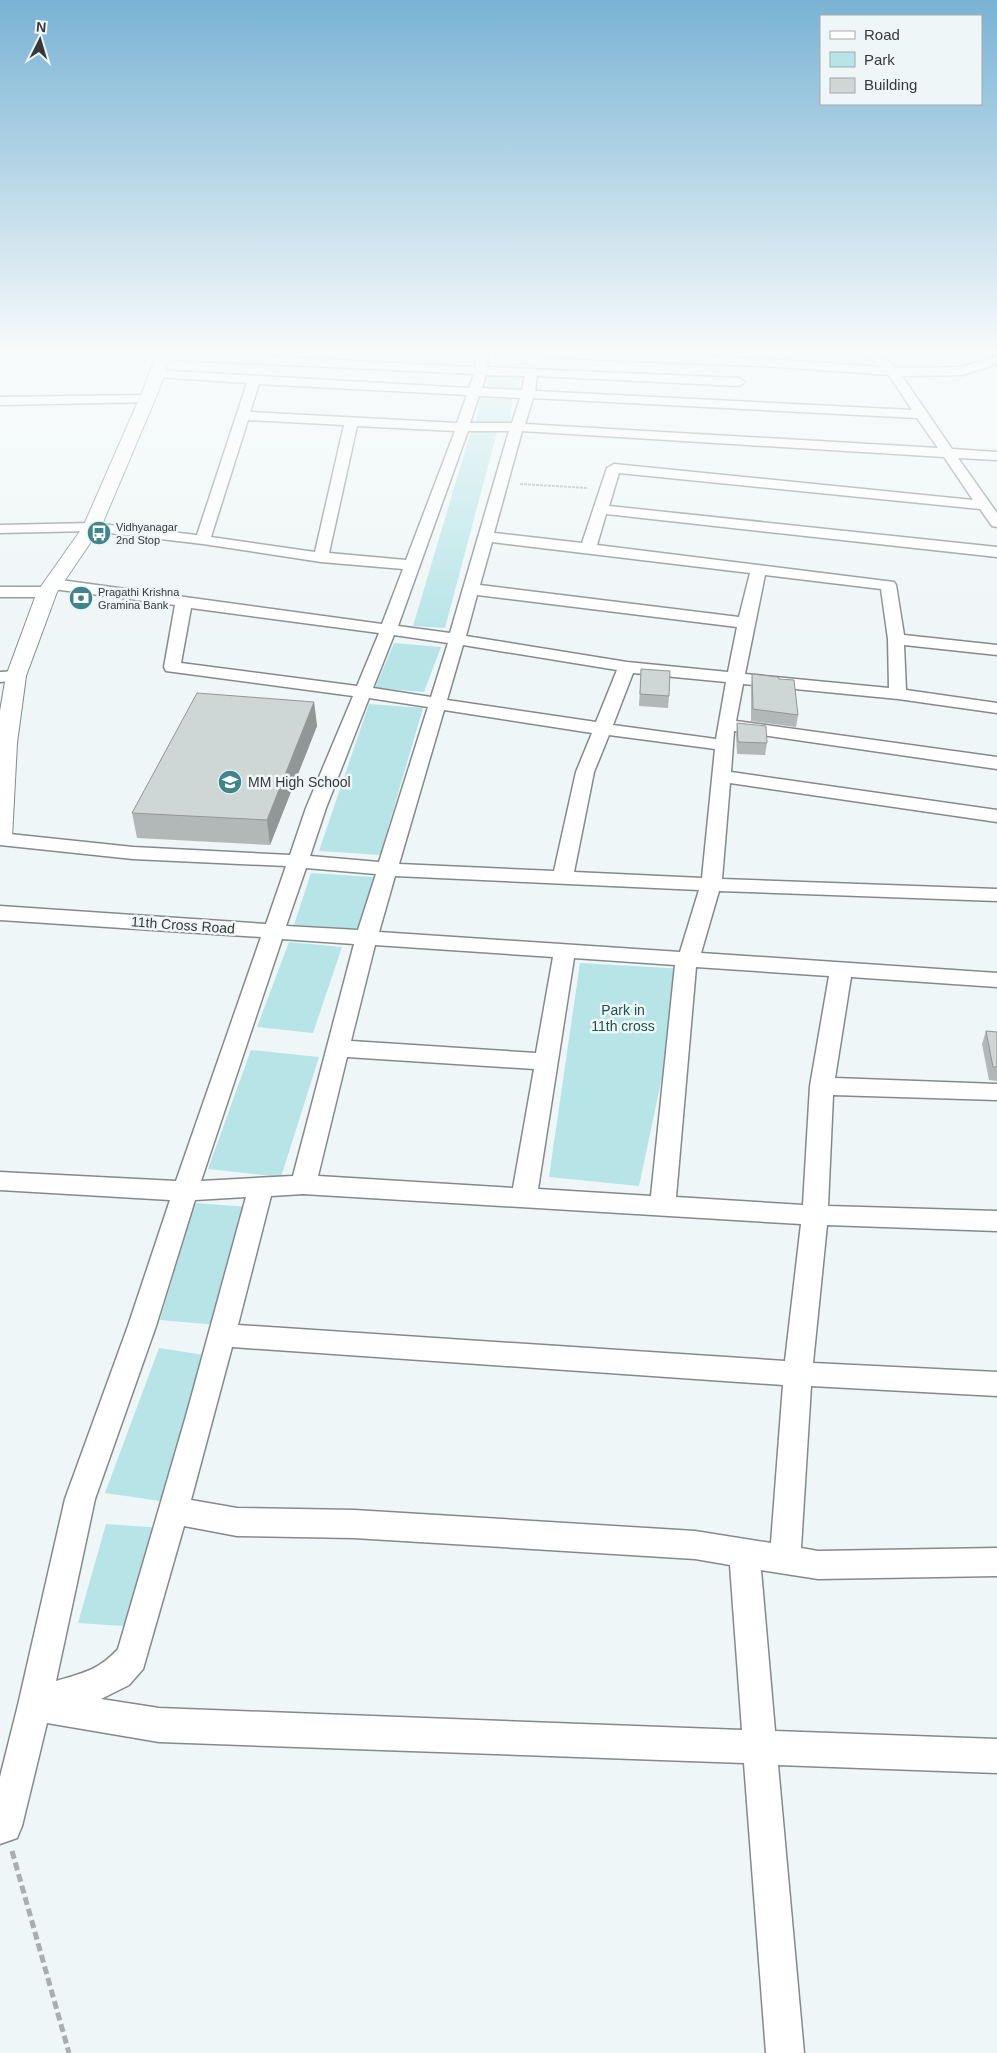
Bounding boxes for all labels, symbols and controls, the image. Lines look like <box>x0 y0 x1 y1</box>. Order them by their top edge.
north arrow <box>15 15 65 65</box>
legend <box>820 15 982 105</box>
text: N <box>35 19 47 35</box>
text: Road <box>864 26 900 43</box>
text: Park <box>864 51 895 68</box>
text: Building <box>864 76 917 93</box>
bus stop icon: Vidhyanagar 2nd Stop <box>86 520 112 546</box>
place label: Vidhyanagar 2nd Stop <box>116 521 178 546</box>
bank icon: Pragathi Krishna Gramina Bank <box>68 585 94 611</box>
place label: Pragathi Krishna Gramina Bank <box>98 586 180 611</box>
school or university icon: MM High School <box>217 769 243 795</box>
place label: MM High School <box>248 774 351 790</box>
street label: 11th Cross Road <box>131 913 235 937</box>
park label: Park in 11th cross <box>591 1002 655 1034</box>

